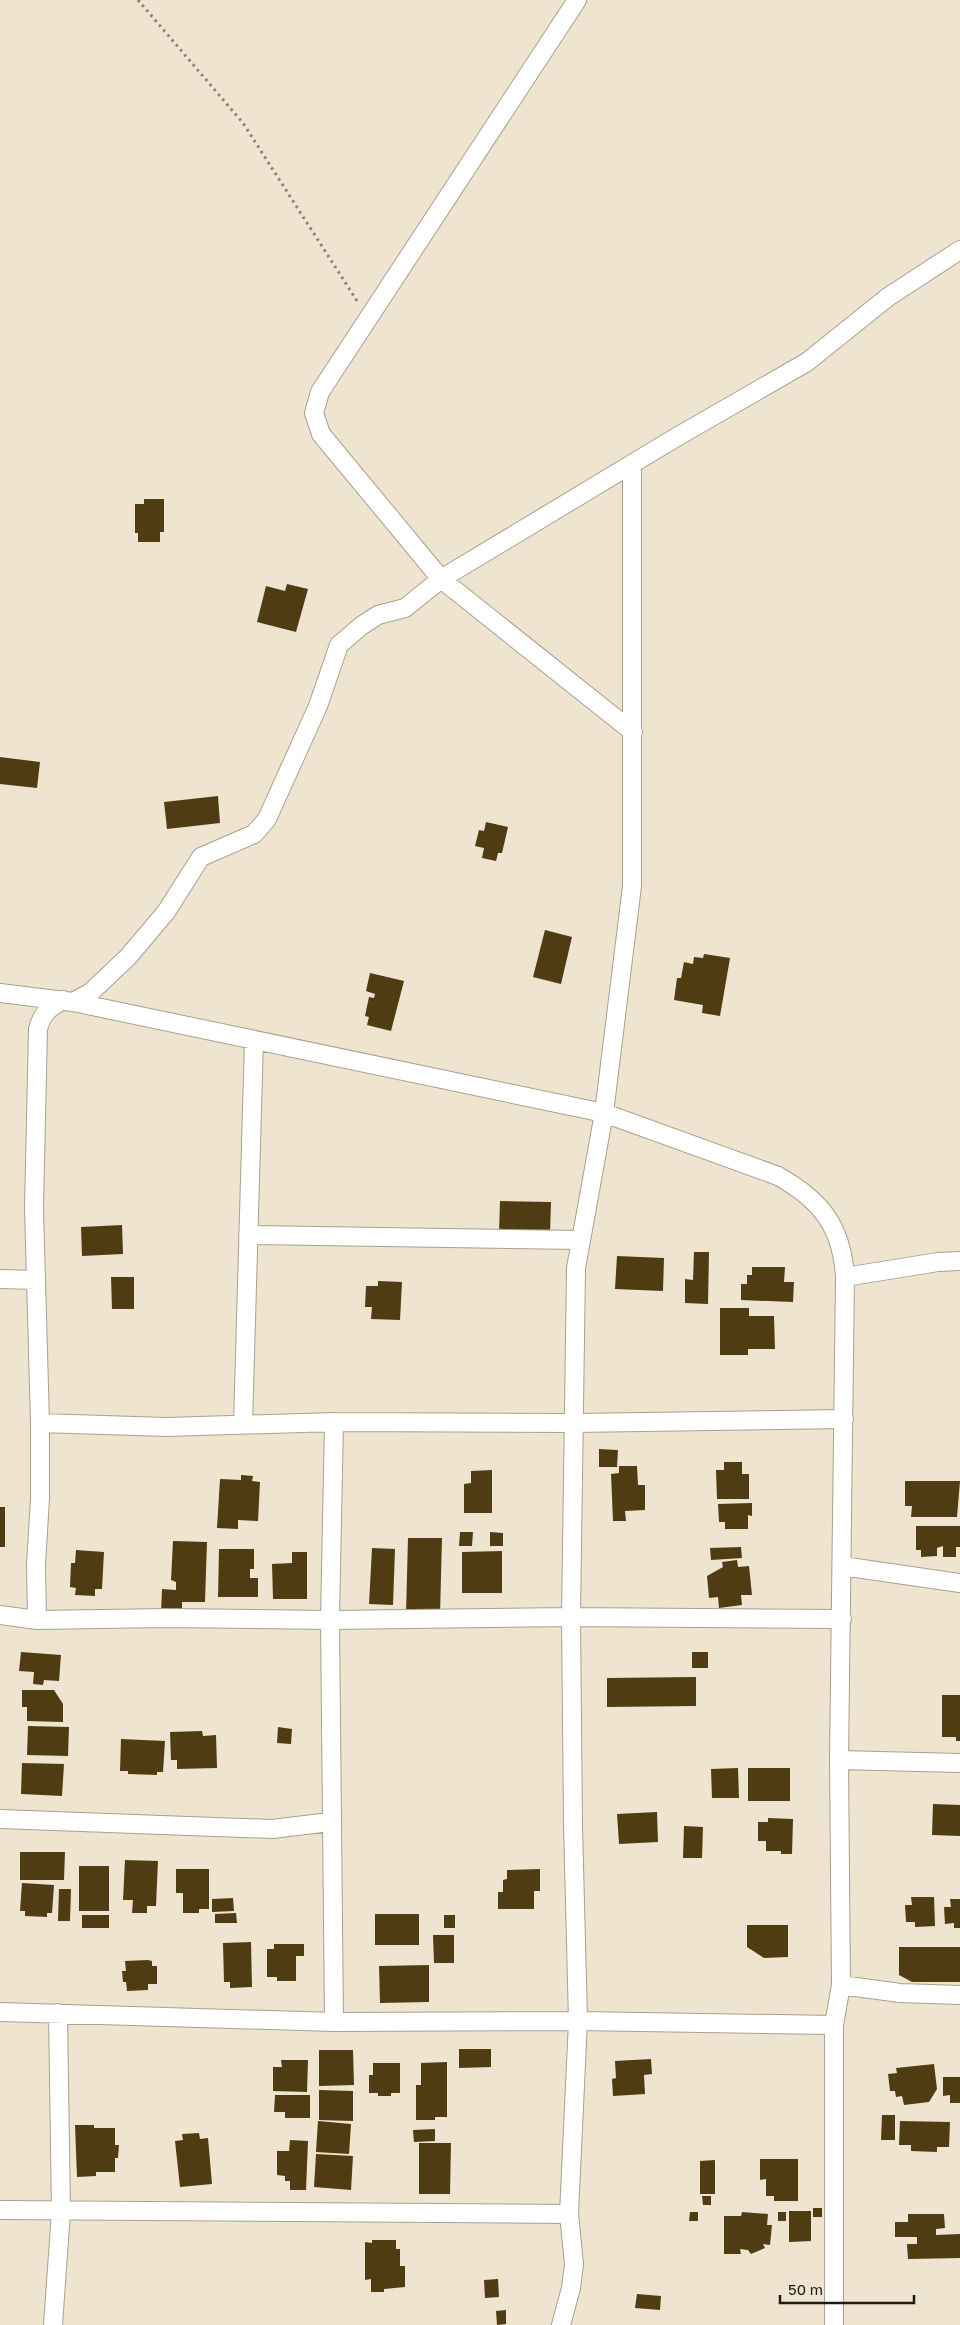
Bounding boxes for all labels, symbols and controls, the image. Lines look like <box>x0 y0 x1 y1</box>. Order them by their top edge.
scale bar <box>780 2272 914 2304</box>
text: 50 m <box>788 2280 823 2298</box>

